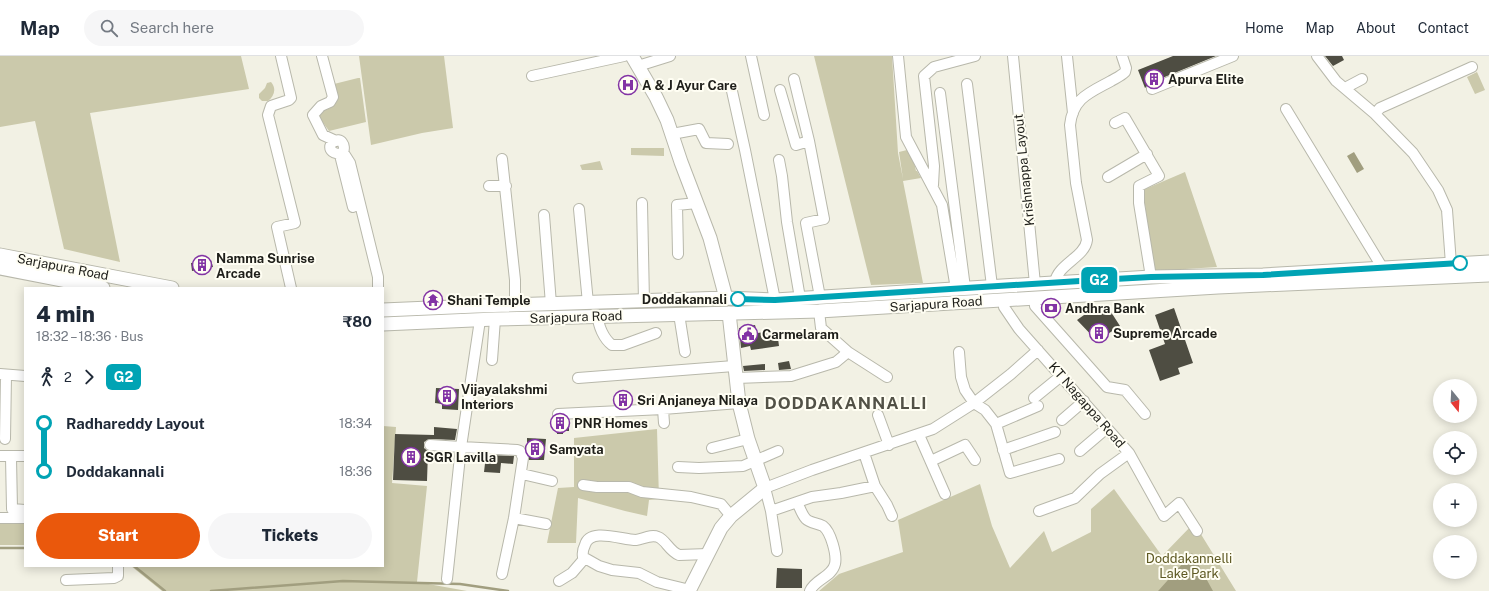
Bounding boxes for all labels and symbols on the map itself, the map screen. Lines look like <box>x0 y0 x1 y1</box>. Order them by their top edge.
building icon: Apurva Elite <box>1143 68 1165 90</box>
place label: Apurva Elite <box>1168 72 1244 87</box>
hospital icon: A & J Ayur Care <box>617 74 639 96</box>
place label: A & J Ayur Care <box>642 78 737 93</box>
street label: Krishnappa Layout <box>1011 113 1037 227</box>
street label: Sarjapura Road <box>16 251 110 283</box>
place label: Namma Sunrise Arcade <box>216 251 315 281</box>
building icon: Namma Sunrise Arcade <box>191 254 213 276</box>
unlabelled marker <box>1452 255 1468 271</box>
line badge: G2 <box>1081 267 1117 293</box>
temple icon: Shani Temple <box>422 289 444 311</box>
marker: Doddakannali <box>730 291 746 307</box>
place label: Doddakannali <box>642 292 727 307</box>
place label: Shani Temple <box>447 293 531 308</box>
street label: Sarjapura Road <box>889 293 983 315</box>
bank icon: Andhra Bank <box>1040 297 1062 319</box>
place label: Andhra Bank <box>1065 301 1145 316</box>
street label: Sarjapura Road <box>529 308 623 326</box>
building icon: Supreme Arcade <box>1088 322 1110 344</box>
public building icon: Carmelaram <box>737 323 759 345</box>
place label: Supreme Arcade <box>1113 326 1217 341</box>
place label: Carmelaram <box>762 327 839 342</box>
street label: KT Nagappa Road <box>1046 359 1128 451</box>
north arrow <box>1433 379 1477 423</box>
place label: Vijayalakshmi Interiors <box>461 382 547 412</box>
building icon: Vijayalakshmi Interiors <box>436 385 458 407</box>
building icon: Sri Anjaneya Nilaya <box>612 389 634 411</box>
place label: Sri Anjaneya Nilaya <box>637 393 758 408</box>
district label: DODDAKANNALLI <box>764 393 928 413</box>
building icon: PNR Homes <box>549 412 571 434</box>
place label: PNR Homes <box>574 416 648 431</box>
building icon: Samyata <box>524 438 546 460</box>
place label: Samyata <box>549 442 604 457</box>
building icon: SGR Lavilla <box>400 446 422 468</box>
place label: SGR Lavilla <box>425 450 496 465</box>
park label: Doddakannelli Lake Park <box>1146 551 1232 581</box>

